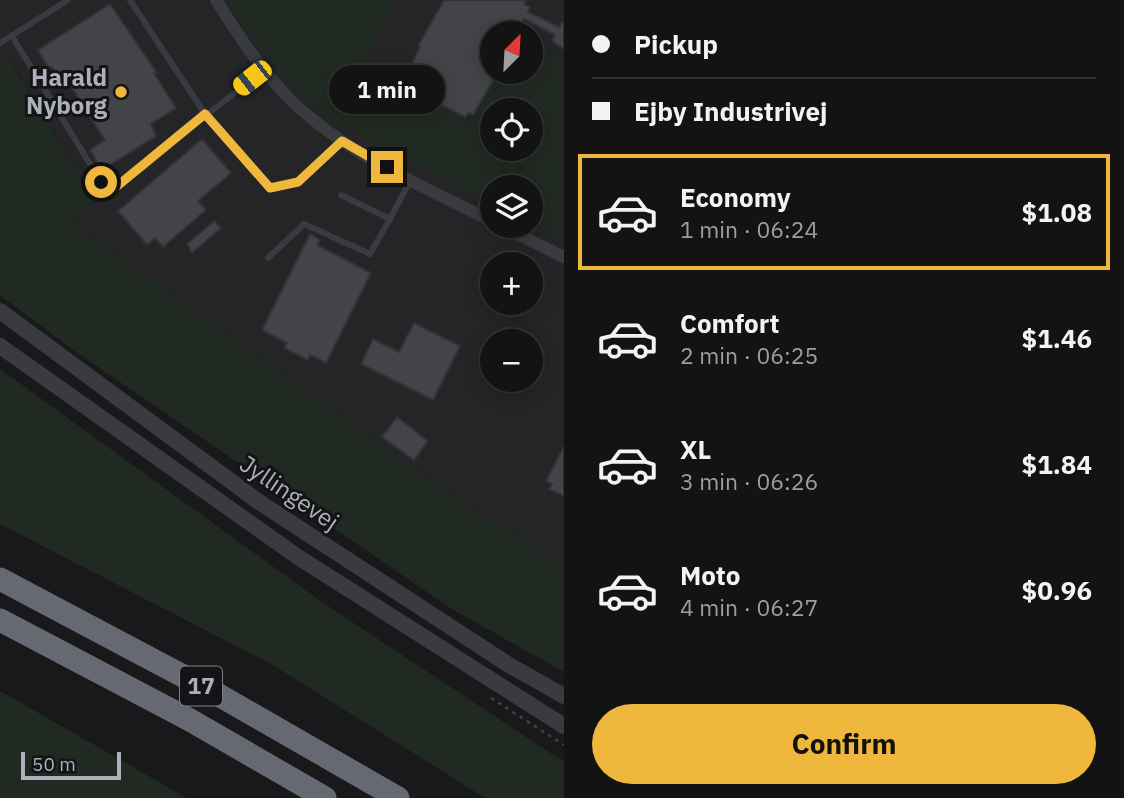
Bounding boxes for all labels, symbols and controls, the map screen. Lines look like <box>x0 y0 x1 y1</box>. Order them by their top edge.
north arrow <box>480 21 542 84</box>
map controls <box>480 21 543 392</box>
text: Pickup <box>634 27 718 61</box>
car <box>229 57 276 99</box>
place label: Harald Nyborg <box>26 61 108 121</box>
callout: 1 min <box>329 66 445 114</box>
text: 1 min <box>357 74 417 104</box>
marker: Harald Nyborg <box>113 84 129 100</box>
text: Ejby Industrivej <box>634 94 827 128</box>
button: locate <box>480 98 543 161</box>
route end <box>371 151 403 183</box>
route start <box>85 166 117 198</box>
button: layers <box>480 175 543 238</box>
text: Economy <box>680 180 791 214</box>
icon: car <box>596 181 659 244</box>
text: $1.08 <box>1022 195 1092 229</box>
text: 1 min · 06:24 <box>680 214 818 244</box>
button: + <box>480 252 543 315</box>
text: Comfort <box>680 306 779 340</box>
icon: car <box>596 307 659 370</box>
text: $1.46 <box>1022 321 1092 355</box>
button: − <box>480 329 543 392</box>
text: 2 min · 06:25 <box>680 340 818 370</box>
text: XL <box>680 432 711 466</box>
icon: car <box>596 433 659 496</box>
street label: Jyllingevej <box>234 447 345 537</box>
text: $1.84 <box>1022 447 1092 481</box>
text: 3 min · 06:26 <box>680 466 818 496</box>
text: Moto <box>680 558 740 592</box>
icon: car <box>596 559 659 622</box>
text: $0.96 <box>1022 573 1092 607</box>
text: 4 min · 06:27 <box>680 592 818 622</box>
road number: 17 <box>180 666 222 706</box>
button: Confirm <box>592 704 1096 784</box>
scale bar <box>21 749 121 781</box>
text: 50 m <box>32 752 76 776</box>

